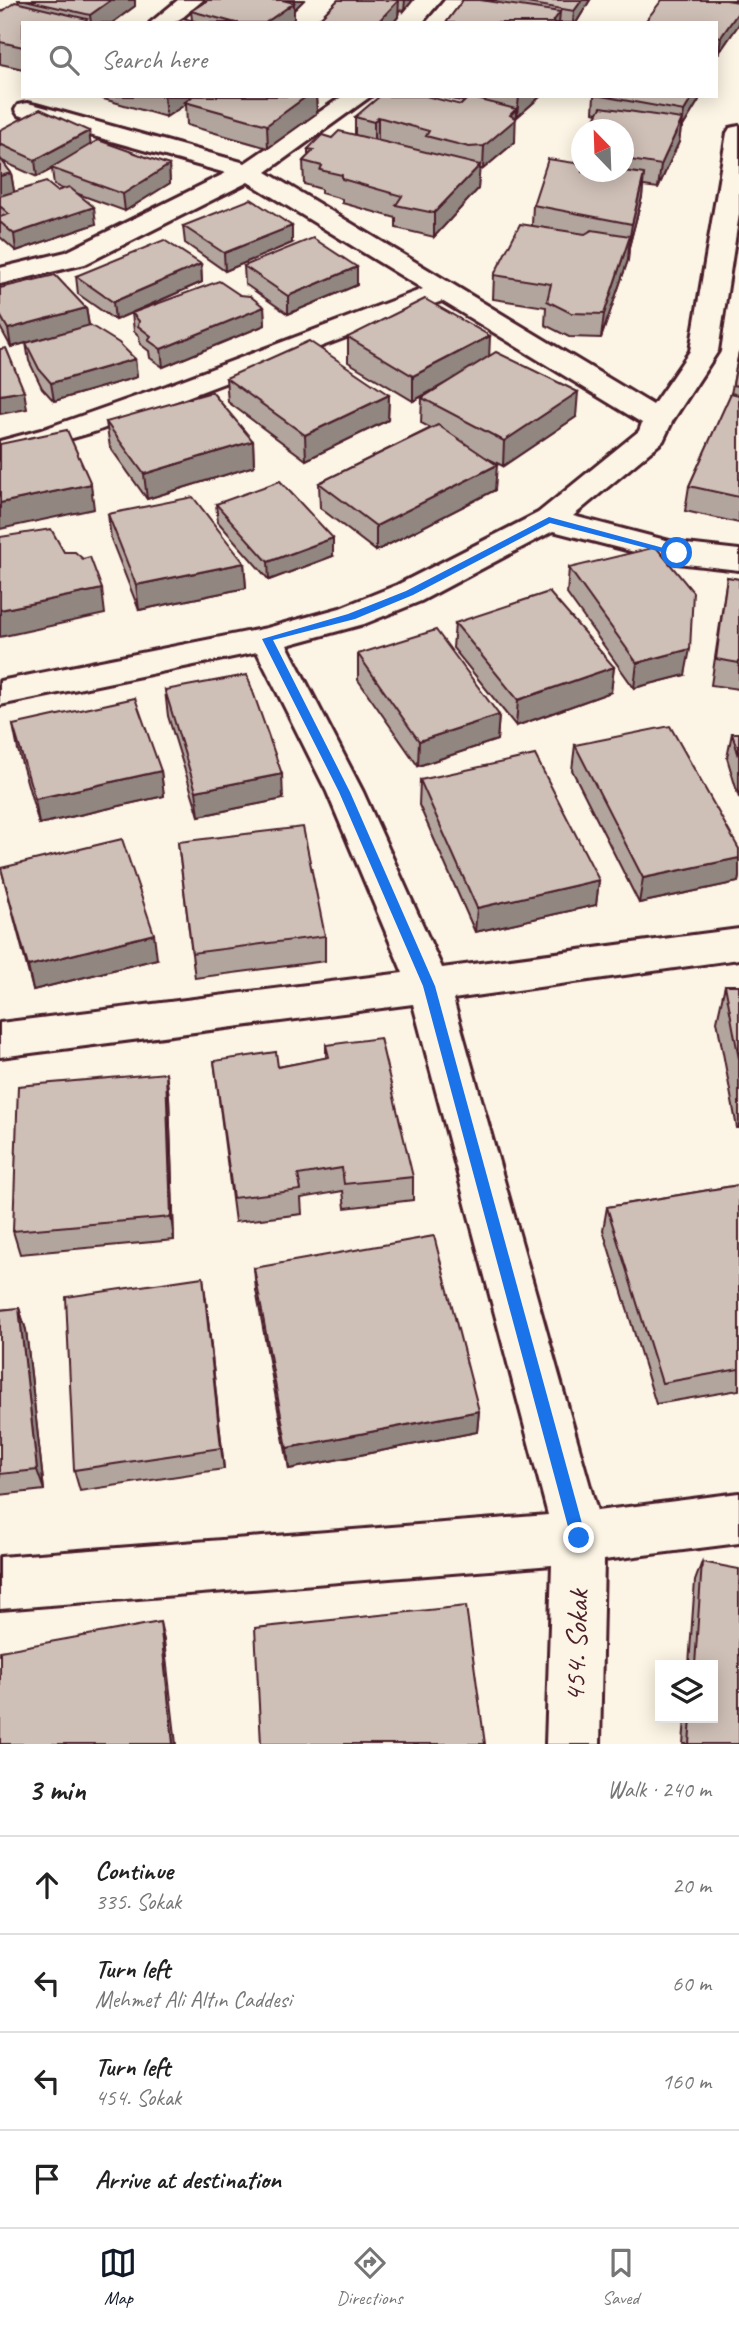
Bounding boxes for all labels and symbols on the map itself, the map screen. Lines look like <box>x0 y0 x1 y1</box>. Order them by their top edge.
north arrow <box>571 119 634 182</box>
route start <box>661 537 692 568</box>
route end <box>563 1522 594 1553</box>
street label: 454. Sokak <box>555 1587 597 1703</box>

